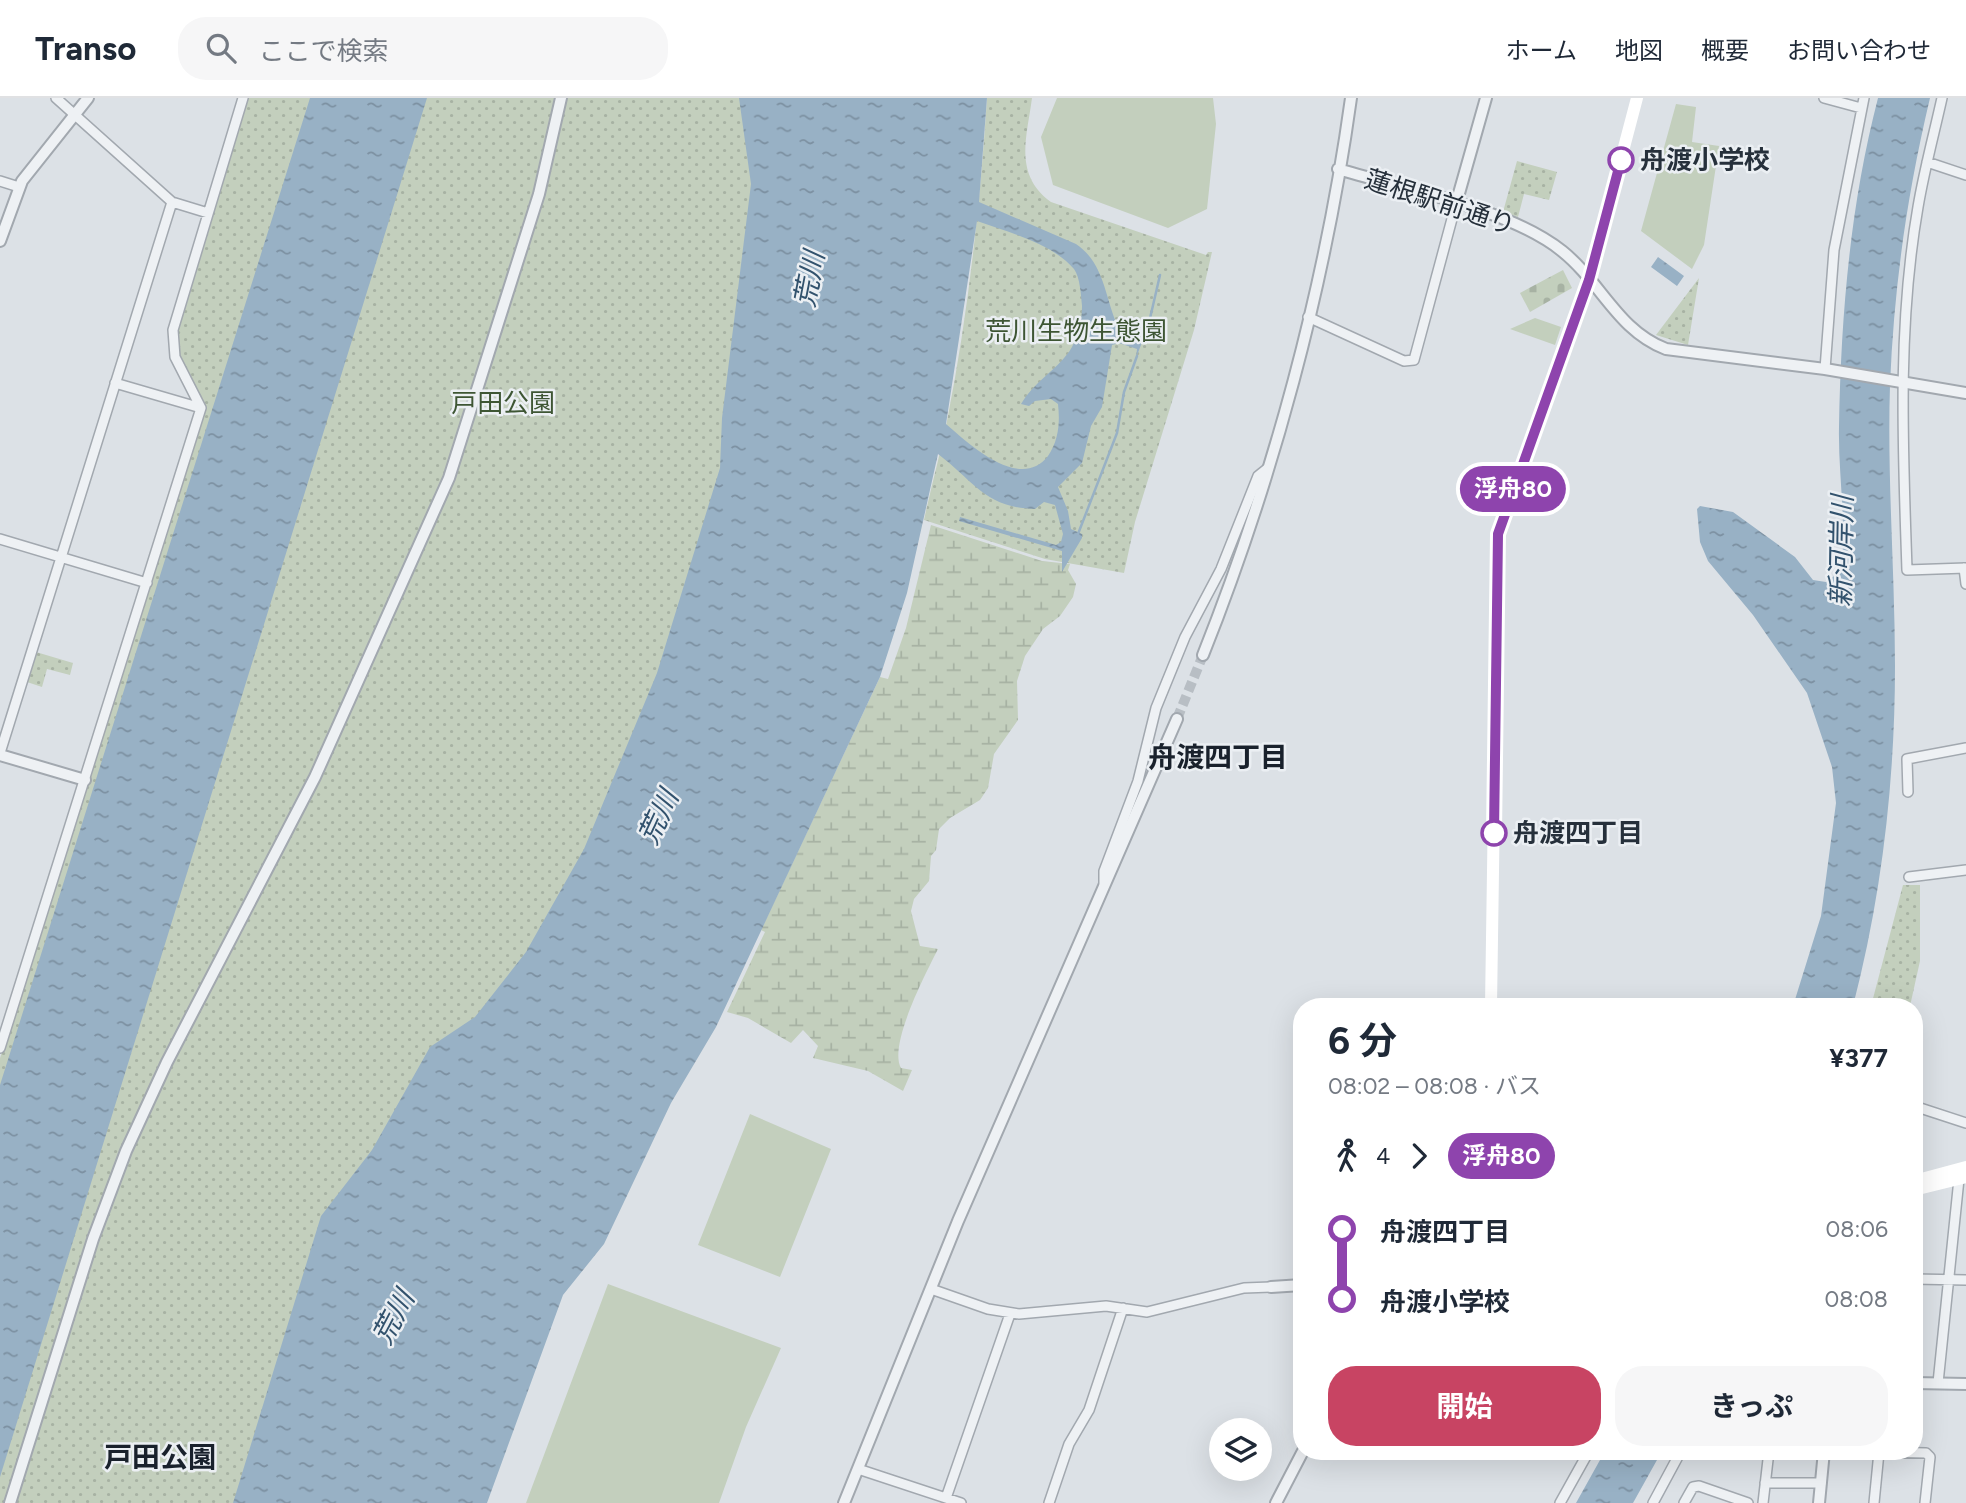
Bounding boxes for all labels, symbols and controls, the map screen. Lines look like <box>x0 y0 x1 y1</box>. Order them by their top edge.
search box <box>178 17 668 80</box>
text: Transo <box>35 29 136 68</box>
icon: search <box>202 29 240 67</box>
text: ここで検索 <box>258 35 388 67</box>
text: ホーム <box>1506 36 1577 65</box>
text: 地図 <box>1615 36 1663 65</box>
text: 概要 <box>1701 36 1749 65</box>
text: お問い合わせ <box>1787 36 1931 65</box>
place label: 舟渡小学校 <box>1640 144 1770 176</box>
marker: 舟渡小学校 <box>1608 147 1634 173</box>
street label: 蓮根駅前通り <box>1361 163 1519 241</box>
water label: 荒川 <box>787 245 832 310</box>
park label: 荒川生物生態園 <box>985 315 1167 347</box>
park label: 戸田公園 <box>451 387 555 419</box>
line badge: 浮舟80 <box>1464 466 1562 512</box>
text: 浮舟80 <box>1474 474 1552 503</box>
water label: 新河岸川 <box>1823 492 1859 607</box>
district label: 舟渡四丁目 <box>1148 740 1288 774</box>
water label: 荒川 <box>631 782 687 850</box>
place label: 舟渡四丁目 <box>1513 817 1643 849</box>
marker: 舟渡四丁目 <box>1481 820 1507 846</box>
text: 6 分 <box>1328 1018 1397 1064</box>
text: ¥377 <box>1829 1042 1888 1074</box>
text: 08:02 – 08:08 · バス <box>1328 1072 1541 1100</box>
icon: walk <box>1328 1137 1366 1175</box>
icon: forward <box>1400 1137 1438 1175</box>
text: 浮舟80 <box>1462 1141 1541 1170</box>
text: 4 <box>1376 1142 1390 1170</box>
text: 08:06 <box>1826 1215 1888 1243</box>
text: 舟渡四丁目 <box>1380 1216 1510 1248</box>
water label: 荒川 <box>365 1282 423 1350</box>
text: 08:08 <box>1824 1285 1888 1313</box>
text: 舟渡小学校 <box>1380 1286 1510 1318</box>
button: 開始 <box>1328 1366 1601 1446</box>
button: きっぷ <box>1615 1366 1888 1446</box>
map controls <box>1209 1418 1272 1481</box>
button: layers <box>1209 1418 1272 1481</box>
district label: 戸田公園 <box>104 1440 216 1474</box>

